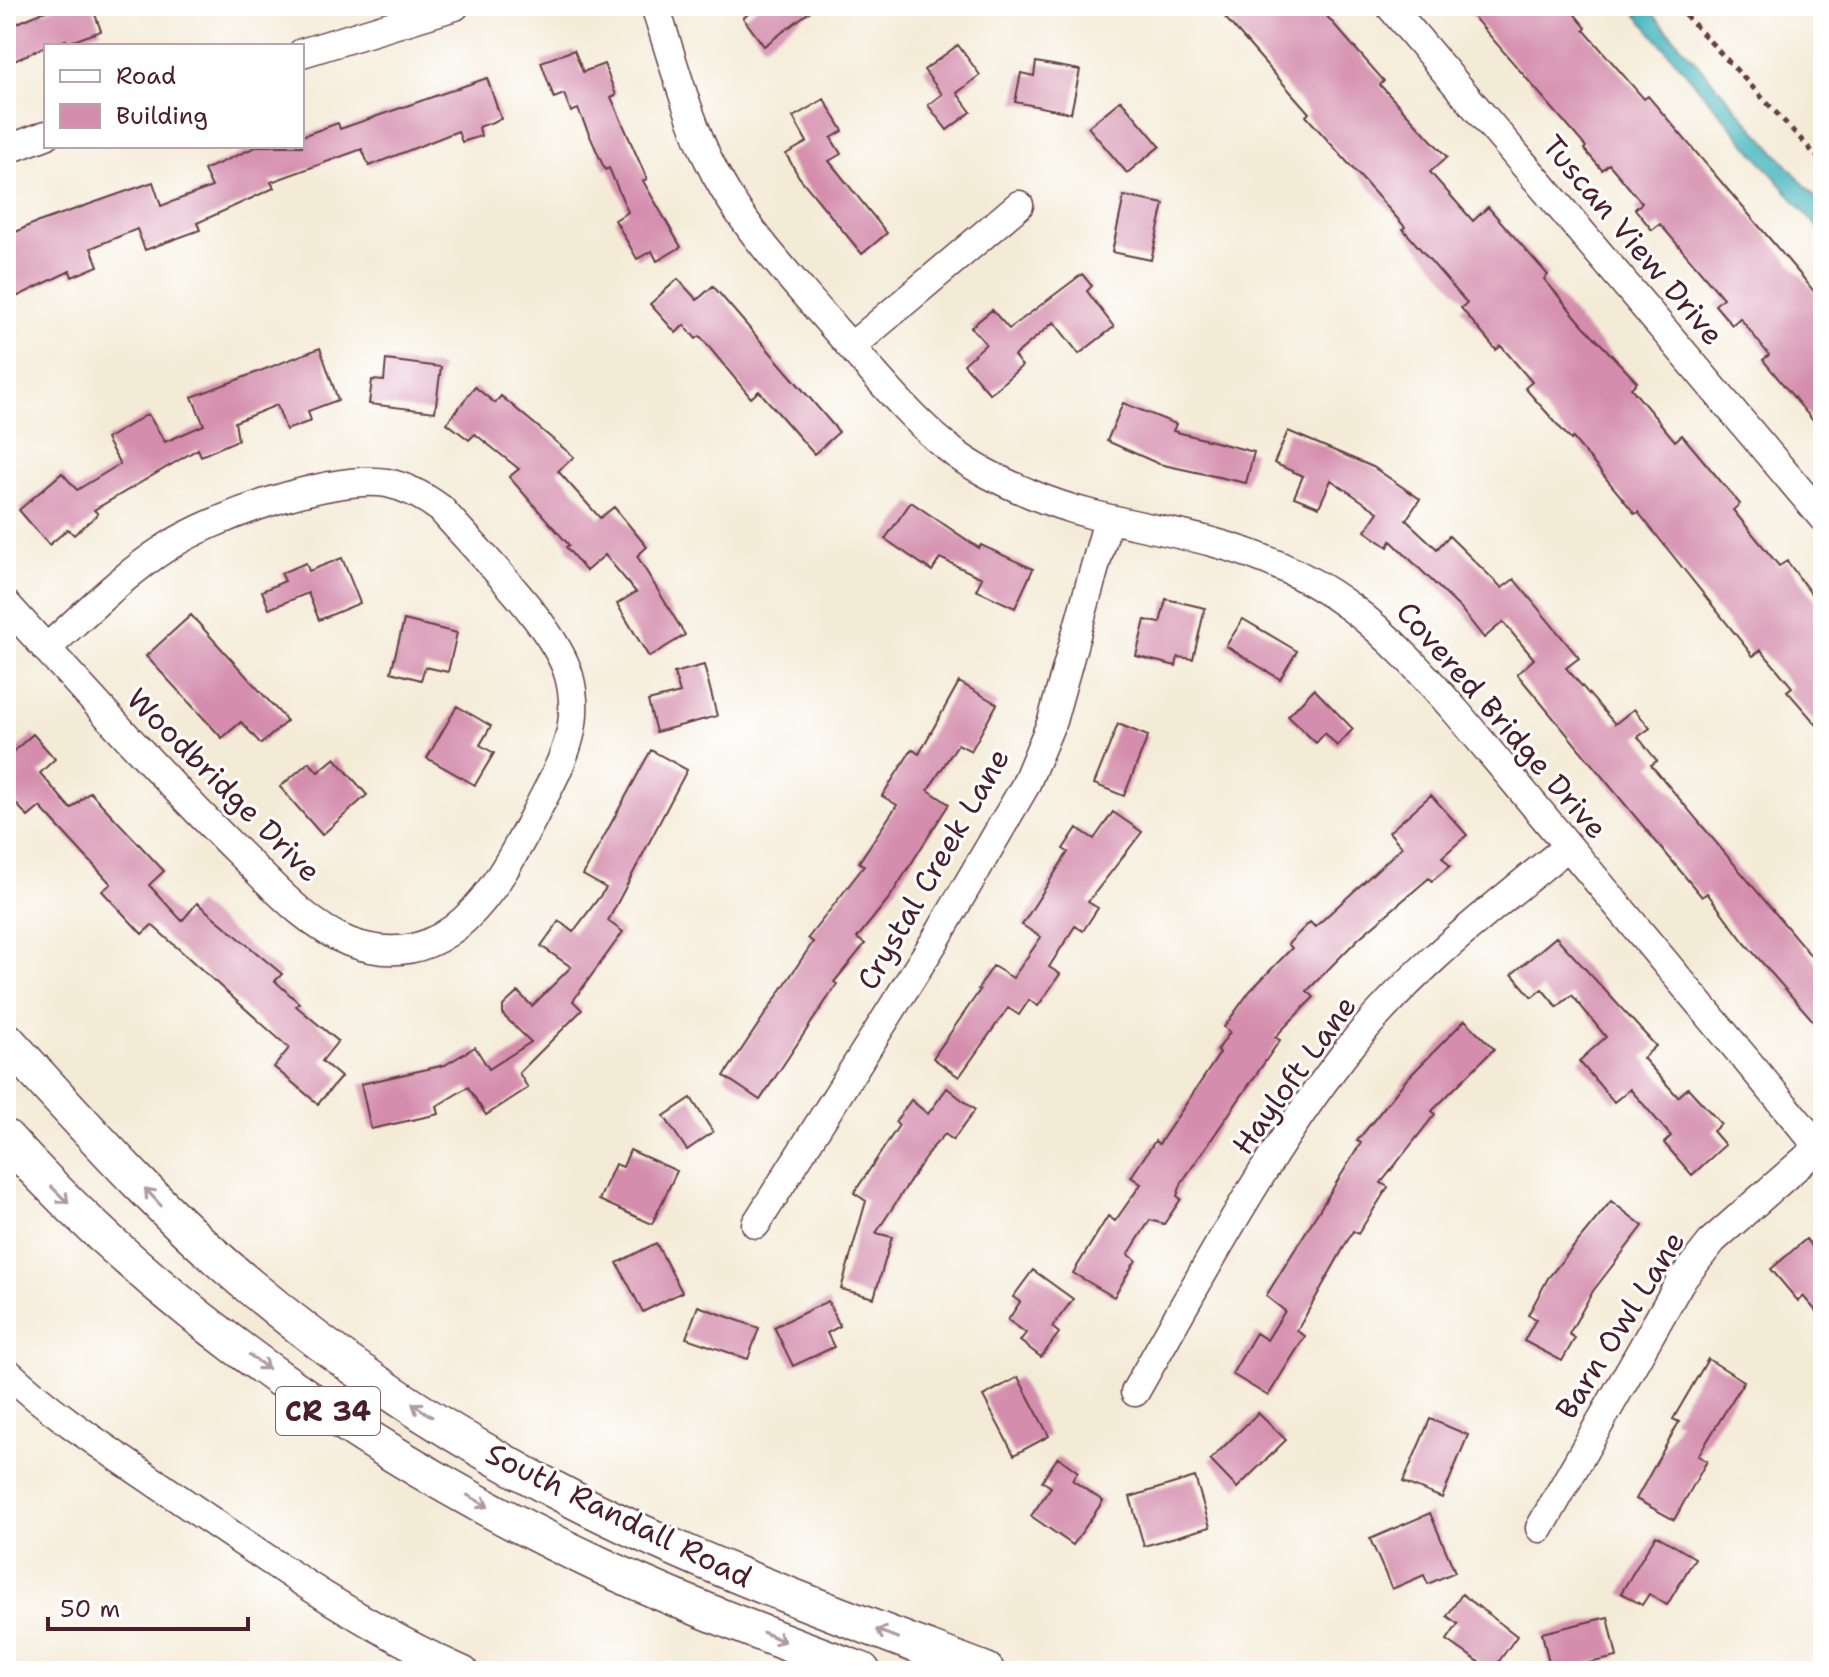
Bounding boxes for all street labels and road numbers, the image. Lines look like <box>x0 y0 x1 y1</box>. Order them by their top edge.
street label: Tuscan View Drive <box>1533 126 1733 354</box>
street label: Covered Bridge Drive <box>1387 592 1617 848</box>
street label: Woodbridge Drive <box>118 679 330 891</box>
street label: Crystal Creek Lane <box>847 741 1019 997</box>
street label: Hayloft Lane <box>1222 987 1366 1163</box>
street label: Barn Owl Lane <box>1546 1223 1694 1427</box>
road number: CR 34 <box>276 1387 380 1435</box>
street label: South Randall Road <box>479 1433 759 1597</box>

